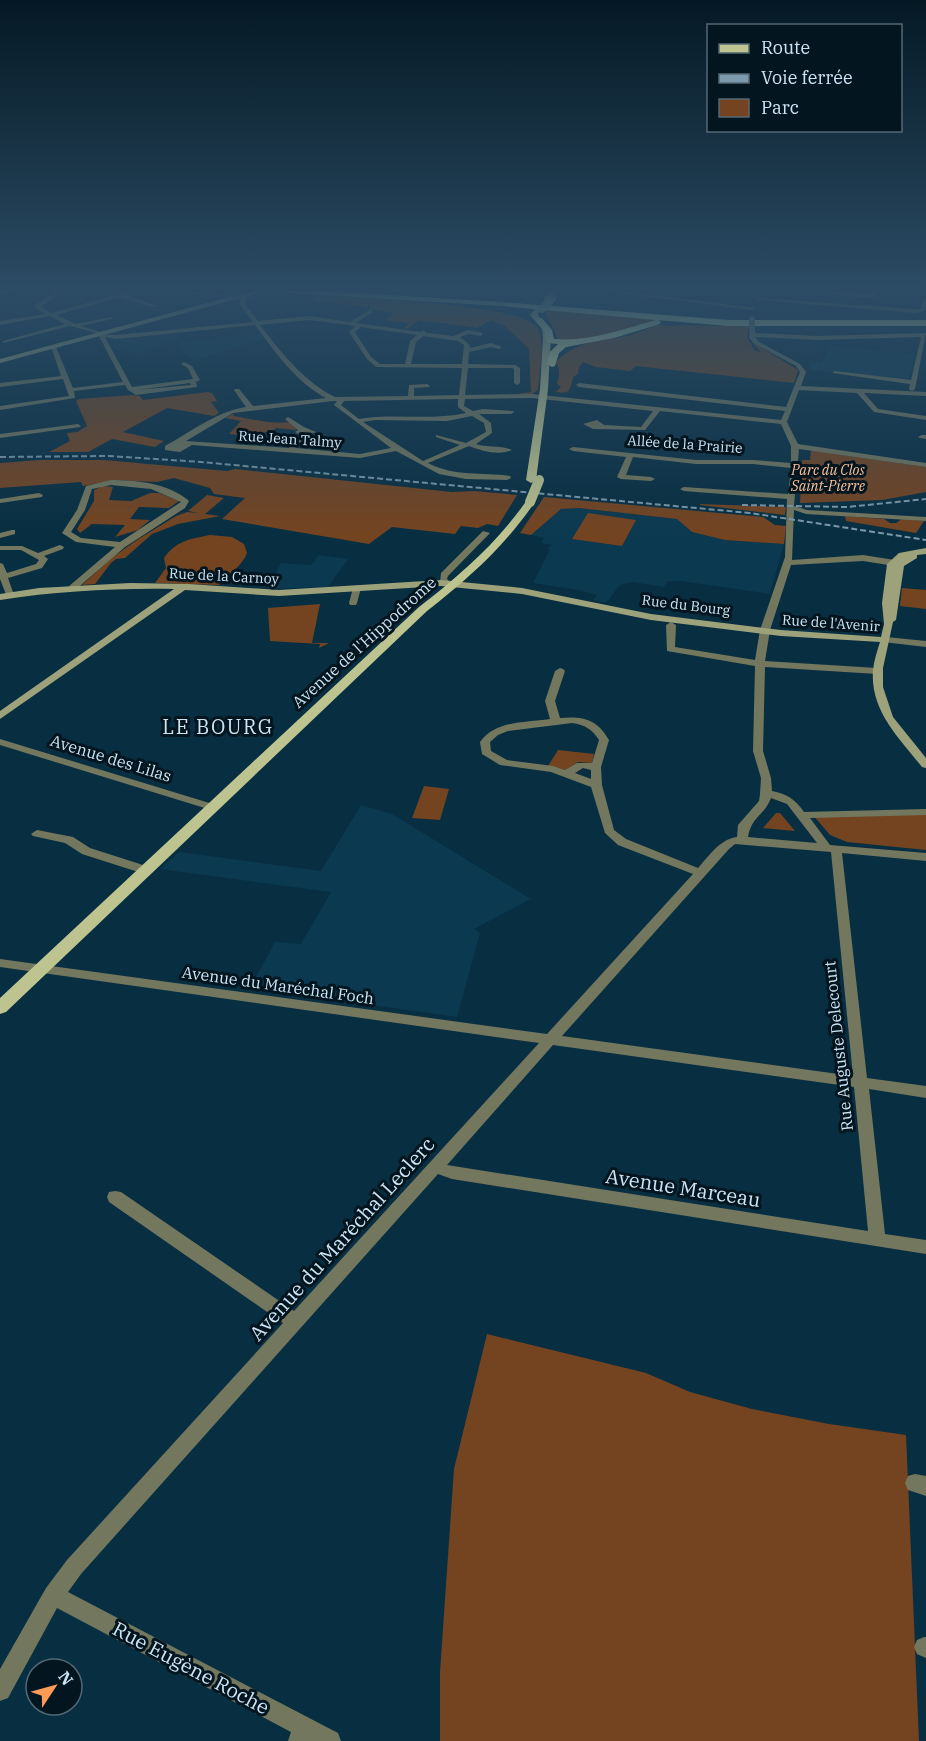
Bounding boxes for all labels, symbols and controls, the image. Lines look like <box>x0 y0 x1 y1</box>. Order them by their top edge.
legend <box>707 24 902 132</box>
text: Route <box>761 36 810 59</box>
text: Voie ferrée <box>761 66 853 89</box>
text: Parc <box>761 96 799 119</box>
street label: Rue Jean Talmy <box>238 426 343 452</box>
street label: Allée de la Prairie <box>627 431 743 457</box>
park label: Parc du Clos Saint-Pierre <box>790 461 866 495</box>
street label: Rue de la Carnoy <box>169 564 280 588</box>
street label: Avenue de l'Hippodrome <box>288 572 440 712</box>
street label: Rue du Bourg <box>641 591 732 619</box>
street label: Rue de l'Avenir <box>781 611 881 635</box>
district label: LE BOURG <box>162 713 274 740</box>
street label: Avenue des Lilas <box>48 730 174 786</box>
street label: Rue Auguste Delecourt <box>819 960 857 1132</box>
street label: Avenue du Maréchal Foch <box>181 962 375 1008</box>
street label: Avenue du Maréchal Leclerc <box>243 1131 440 1346</box>
street label: Avenue Marceau <box>604 1162 762 1213</box>
street label: Rue Eugène Roche <box>108 1615 274 1720</box>
north arrow <box>24 1657 84 1717</box>
text: N <box>54 1667 78 1689</box>

